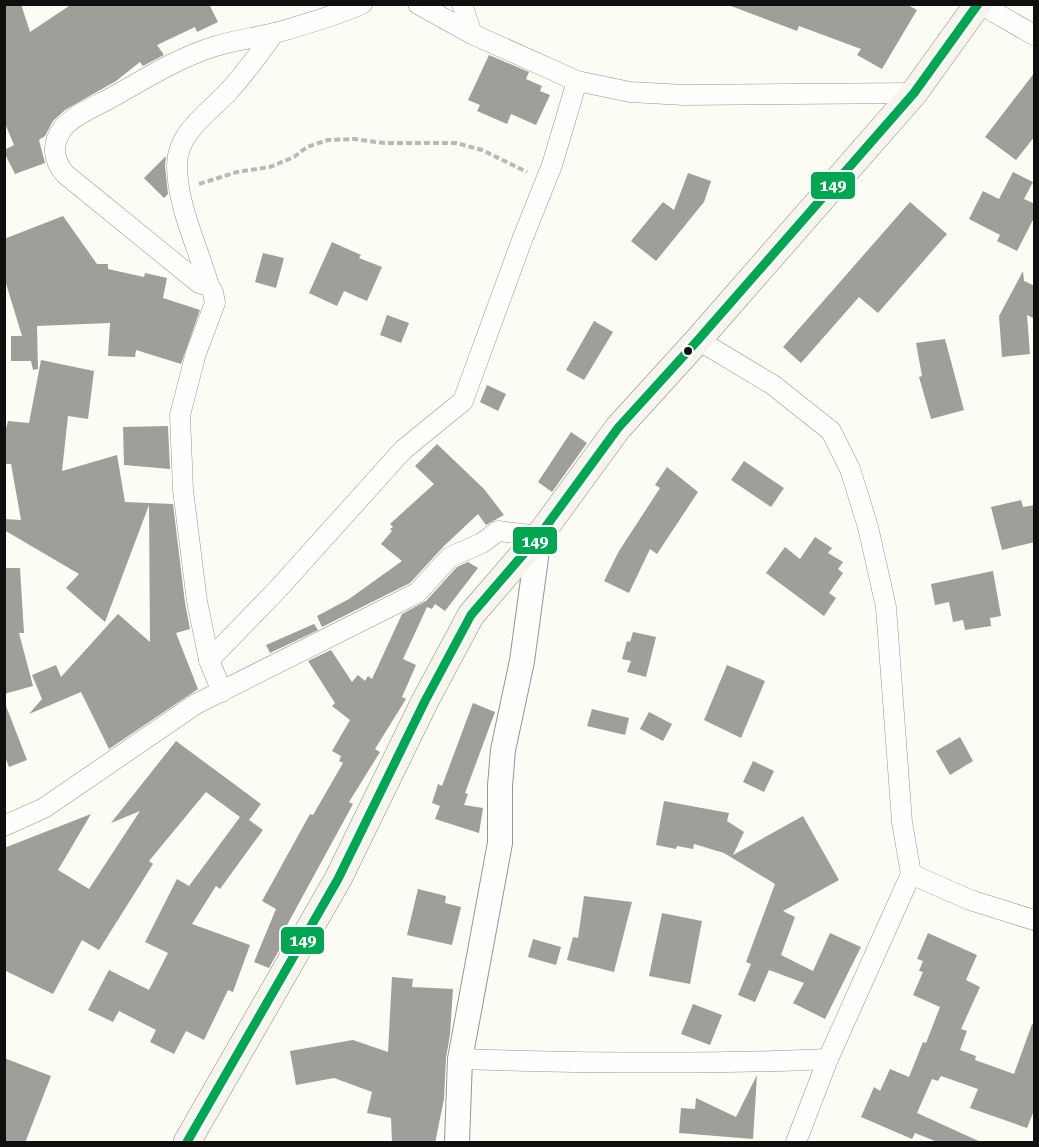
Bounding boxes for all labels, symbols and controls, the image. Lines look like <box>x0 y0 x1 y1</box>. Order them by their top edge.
line badge: 149 <box>810 171 856 200</box>
text: 149 <box>820 176 846 195</box>
unlabelled marker <box>682 345 694 357</box>
line badge: 149 <box>512 526 558 555</box>
text: 149 <box>522 532 548 551</box>
line badge: 149 <box>280 926 325 955</box>
text: 149 <box>290 931 316 950</box>

